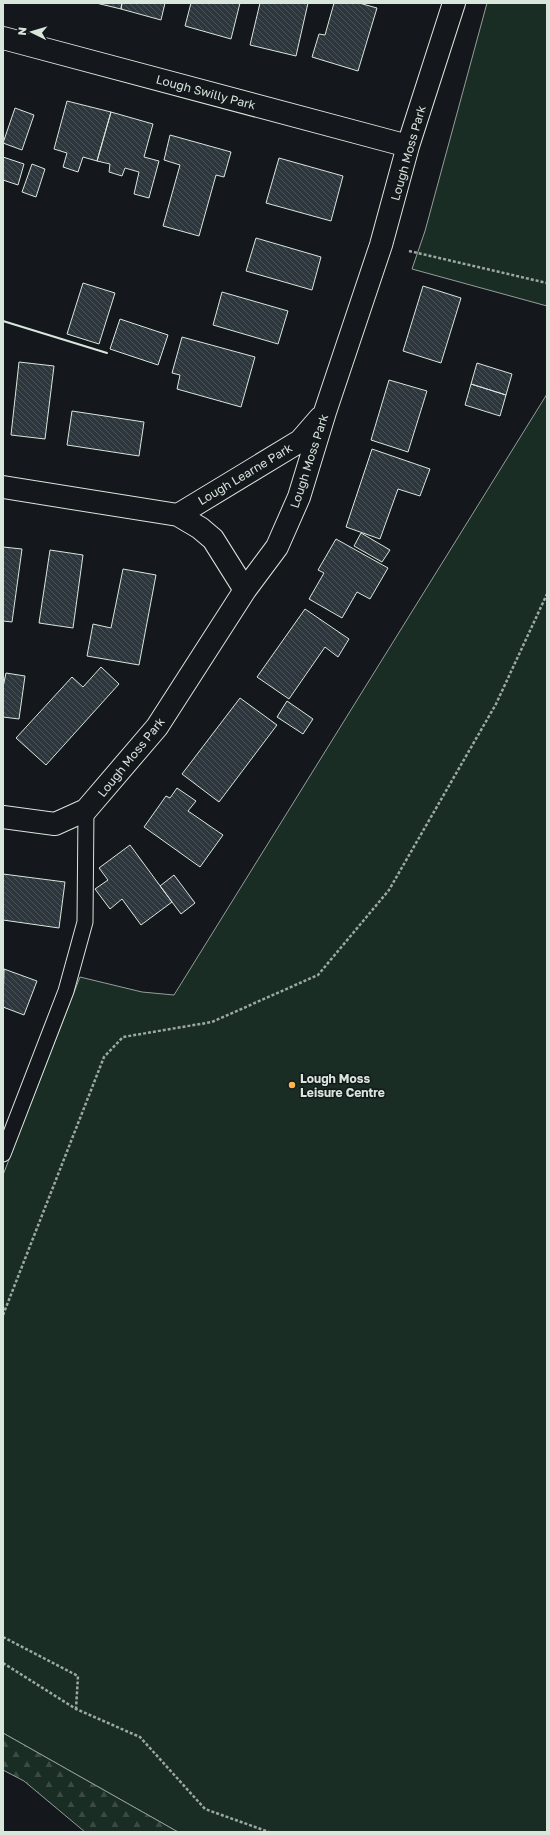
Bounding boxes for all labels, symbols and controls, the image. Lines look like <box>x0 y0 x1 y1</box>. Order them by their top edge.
north arrow <box>12 12 52 52</box>
text: N <box>15 26 28 36</box>
street label: Lough Swilly Park <box>155 71 258 113</box>
street label: Lough Moss Park <box>387 104 429 202</box>
street label: Lough Moss Park <box>287 412 331 510</box>
street label: Lough Learne Park <box>195 440 295 508</box>
street label: Lough Moss Park <box>94 714 168 800</box>
place label: Lough Moss Leisure Centre <box>300 1071 385 1100</box>
marker: Lough Moss Leisure Centre <box>287 1080 297 1090</box>

